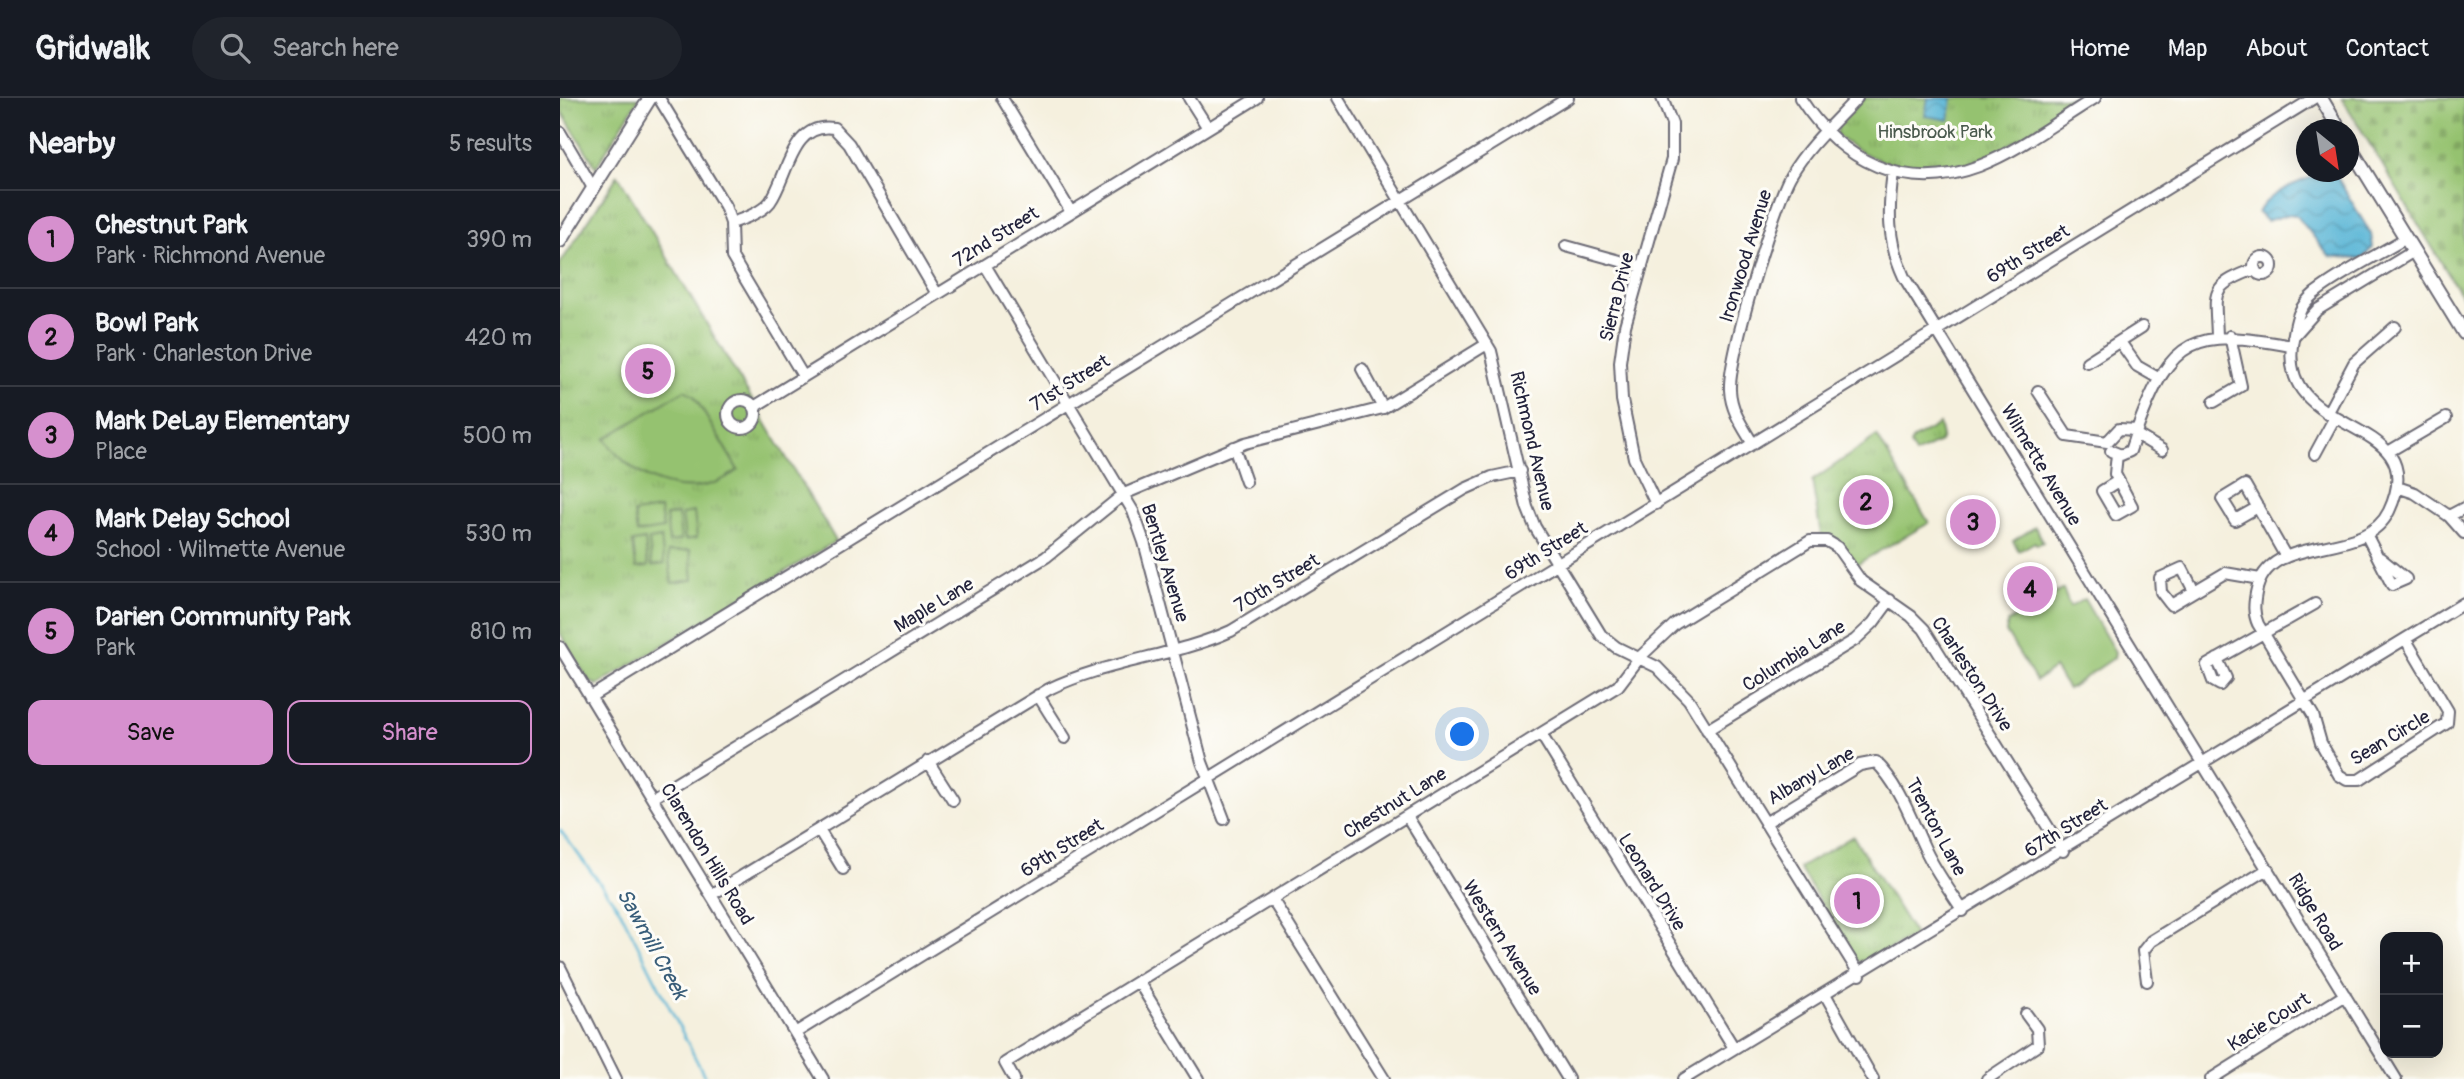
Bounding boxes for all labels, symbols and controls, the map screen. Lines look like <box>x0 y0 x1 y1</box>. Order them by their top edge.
search box <box>192 17 682 80</box>
text: Gridwalk <box>35 28 150 69</box>
icon: search <box>216 29 254 67</box>
text: Search here <box>272 32 399 64</box>
text: Home <box>2069 34 2130 63</box>
text: Map <box>2168 34 2208 63</box>
text: About <box>2246 34 2308 63</box>
text: Contact <box>2346 34 2429 63</box>
north arrow <box>2296 119 2359 182</box>
park label: Hinsbrook Park <box>1877 120 1993 144</box>
text: Nearby <box>28 125 115 162</box>
text: 5 results <box>449 129 532 158</box>
street label: Ironwood Avenue <box>1714 186 1778 325</box>
street label: 72nd Street <box>949 201 1044 273</box>
text: Chestnut Park <box>95 209 248 241</box>
street label: 69th Street <box>1982 219 2074 289</box>
text: 1 <box>47 225 56 254</box>
text: 390 m <box>466 225 532 254</box>
text: Park · Richmond Avenue <box>95 241 325 270</box>
street label: Sierra Drive <box>1594 249 1640 344</box>
text: Bowl Park <box>95 307 198 339</box>
text: 2 <box>45 323 57 352</box>
text: 420 m <box>465 323 532 352</box>
text: Park · Charleston Drive <box>95 339 312 368</box>
pin: 5 <box>625 345 671 397</box>
street label: 71st Street <box>1026 349 1115 417</box>
street label: Richmond Avenue <box>1504 369 1560 514</box>
street label: Wilmette Avenue <box>1995 400 2087 531</box>
text: Mark DeLay Elementary <box>95 405 349 437</box>
text: 3 <box>45 421 57 450</box>
text: 500 m <box>463 421 532 450</box>
text: Place <box>95 437 147 466</box>
pin: 2 <box>1843 476 1889 528</box>
pin: 3 <box>1950 496 1996 548</box>
street label: Bentley Avenue <box>1136 501 1195 626</box>
text: Mark Delay School <box>95 503 290 535</box>
street label: 69th Street <box>1500 516 1592 586</box>
text: 4 <box>44 519 58 548</box>
text: 530 m <box>466 519 532 548</box>
text: School · Wilmette Avenue <box>95 535 345 564</box>
street label: 70th Street <box>1230 548 1324 618</box>
pin: 4 <box>2007 563 2053 615</box>
street label: Maple Lane <box>890 572 979 638</box>
text: Darien Community Park <box>95 601 351 633</box>
street label: Charleston Drive <box>1926 612 2018 736</box>
street label: Columbia Lane <box>1738 614 1851 697</box>
text: 5 <box>45 617 57 646</box>
text: 810 m <box>470 617 532 646</box>
text: Park <box>95 633 135 662</box>
button: Save <box>28 700 273 765</box>
button: Share <box>287 700 532 765</box>
street label: Sean Circle <box>2346 704 2435 771</box>
your location <box>1445 717 1479 751</box>
street label: Albany Lane <box>1763 741 1859 810</box>
street label: Chestnut Lane <box>1339 761 1452 844</box>
street label: Trenton Lane <box>1900 774 1972 881</box>
street label: Clarendon Hills Road <box>655 779 759 929</box>
street label: 67th Street <box>2020 793 2112 863</box>
street label: 69th Street <box>1016 813 1108 883</box>
street label: Leonard Drive <box>1613 829 1692 936</box>
street label: Ridge Road <box>2283 869 2347 955</box>
pin: 1 <box>1834 875 1880 927</box>
street label: Western Avenue <box>1457 876 1547 1001</box>
water label: Sawmill Creek <box>610 884 695 1006</box>
map controls <box>2380 932 2443 1058</box>
button: + <box>2380 932 2443 995</box>
street label: Kacie Court <box>2223 987 2315 1057</box>
button: − <box>2380 995 2443 1058</box>

